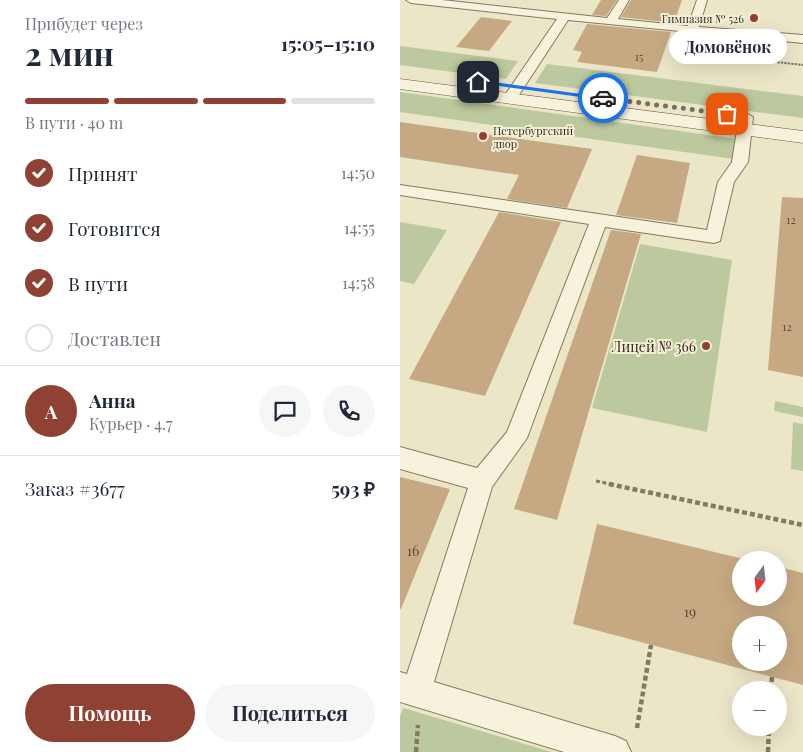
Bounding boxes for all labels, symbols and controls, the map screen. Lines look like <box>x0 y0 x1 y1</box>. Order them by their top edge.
place label: Гимназия № 526 <box>662 11 744 26</box>
marker: Гимназия № 526 <box>748 12 760 24</box>
text: Прибудет через <box>25 13 143 34</box>
callout: Домовёнок <box>668 29 786 64</box>
text: 15:05–15:10 <box>281 30 375 56</box>
text: 2 мин <box>25 31 114 74</box>
text: Домовёнок <box>685 36 771 57</box>
house number: 15 <box>635 49 644 64</box>
pin <box>457 61 499 103</box>
icon: home <box>464 68 492 96</box>
courier <box>578 73 628 123</box>
icon: car <box>589 84 617 112</box>
pin <box>706 93 748 135</box>
icon: bag <box>713 100 741 128</box>
text: В пути · 40 m <box>25 112 123 133</box>
place label: Петербургский двор <box>493 123 573 151</box>
marker: Петербургский двор <box>477 130 489 142</box>
icon: check <box>25 159 53 187</box>
text: Принят <box>68 160 137 186</box>
text: 14:50 <box>341 162 375 183</box>
house number: 12 <box>786 212 796 227</box>
icon: check <box>25 214 53 242</box>
text: Готовится <box>68 215 161 241</box>
text: 14:55 <box>344 217 375 238</box>
icon: check <box>25 269 53 297</box>
text: В пути <box>68 270 128 296</box>
text: 14:58 <box>342 272 375 293</box>
house number: 12 <box>782 319 792 334</box>
text: Доставлен <box>68 325 161 351</box>
place label: Лицей № 366 <box>611 337 696 356</box>
marker: Лицей № 366 <box>700 340 712 352</box>
button: chat <box>259 385 311 437</box>
button: phone <box>323 385 375 437</box>
text: Анна <box>89 387 136 413</box>
text: А <box>45 398 57 424</box>
text: Курьер · 4.7 <box>89 413 173 434</box>
text: Заказ #3677 <box>25 475 125 501</box>
text: 593 ₽ <box>331 475 375 501</box>
house number: 16 <box>407 541 419 560</box>
north arrow <box>732 551 788 606</box>
map controls <box>732 551 787 736</box>
house number: 19 <box>684 602 696 621</box>
button: + <box>732 616 787 671</box>
button: − <box>732 681 787 736</box>
button: Помощь <box>25 684 195 742</box>
button: Поделиться <box>205 684 375 742</box>

